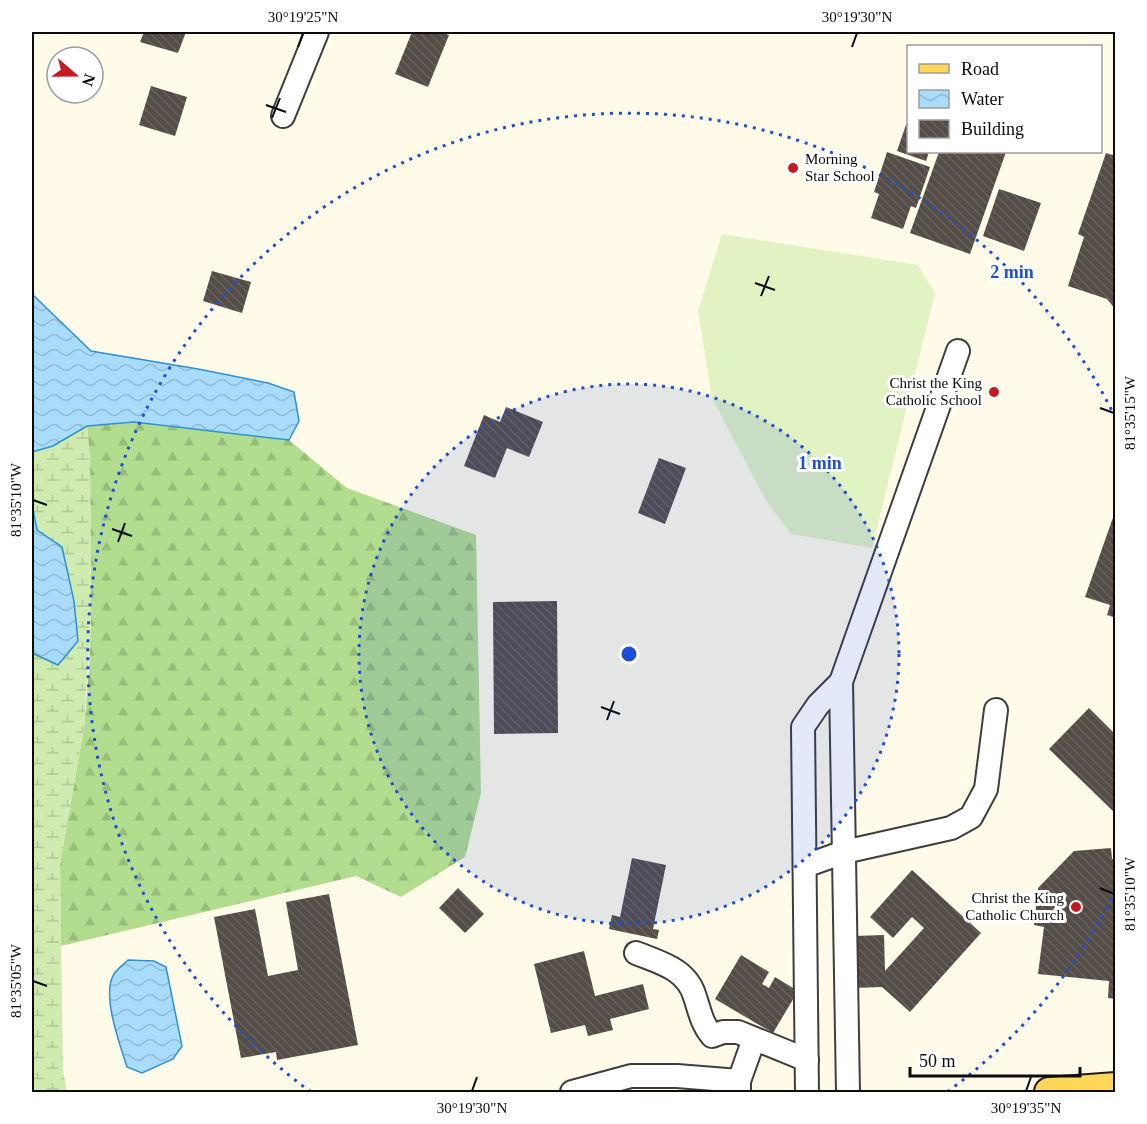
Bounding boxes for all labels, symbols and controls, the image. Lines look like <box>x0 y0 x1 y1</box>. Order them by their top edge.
text: 30°19'25"N <box>268 9 338 25</box>
text: 30°19'30"N <box>822 9 892 25</box>
north arrow <box>45 45 105 105</box>
legend <box>907 45 1102 153</box>
text: Road <box>961 59 999 79</box>
text: N <box>79 72 99 89</box>
text: Water <box>961 89 1004 109</box>
text: Building <box>961 119 1024 139</box>
place label: Morning Star School <box>805 151 875 184</box>
marker: Morning Star School <box>786 161 800 175</box>
text: 2 min <box>990 262 1034 282</box>
place label: Christ the King Catholic School <box>886 375 982 408</box>
text: 81°35'15"W <box>1122 375 1138 450</box>
marker: Christ the King Catholic School <box>987 385 1001 399</box>
text: 1 min <box>798 453 842 473</box>
text: 81°35'10"W <box>8 462 24 537</box>
centre of rings <box>619 644 639 664</box>
text: 81°35'10"W <box>1122 856 1138 931</box>
place label: Christ the King Catholic Church <box>965 890 1064 923</box>
marker: Christ the King Catholic Church <box>1069 900 1083 914</box>
text: 81°35'05"W <box>8 943 24 1018</box>
scale bar <box>910 1040 1080 1078</box>
text: 50 m <box>919 1051 956 1071</box>
text: 30°19'30"N <box>437 1100 507 1116</box>
text: 30°19'35"N <box>991 1100 1061 1116</box>

